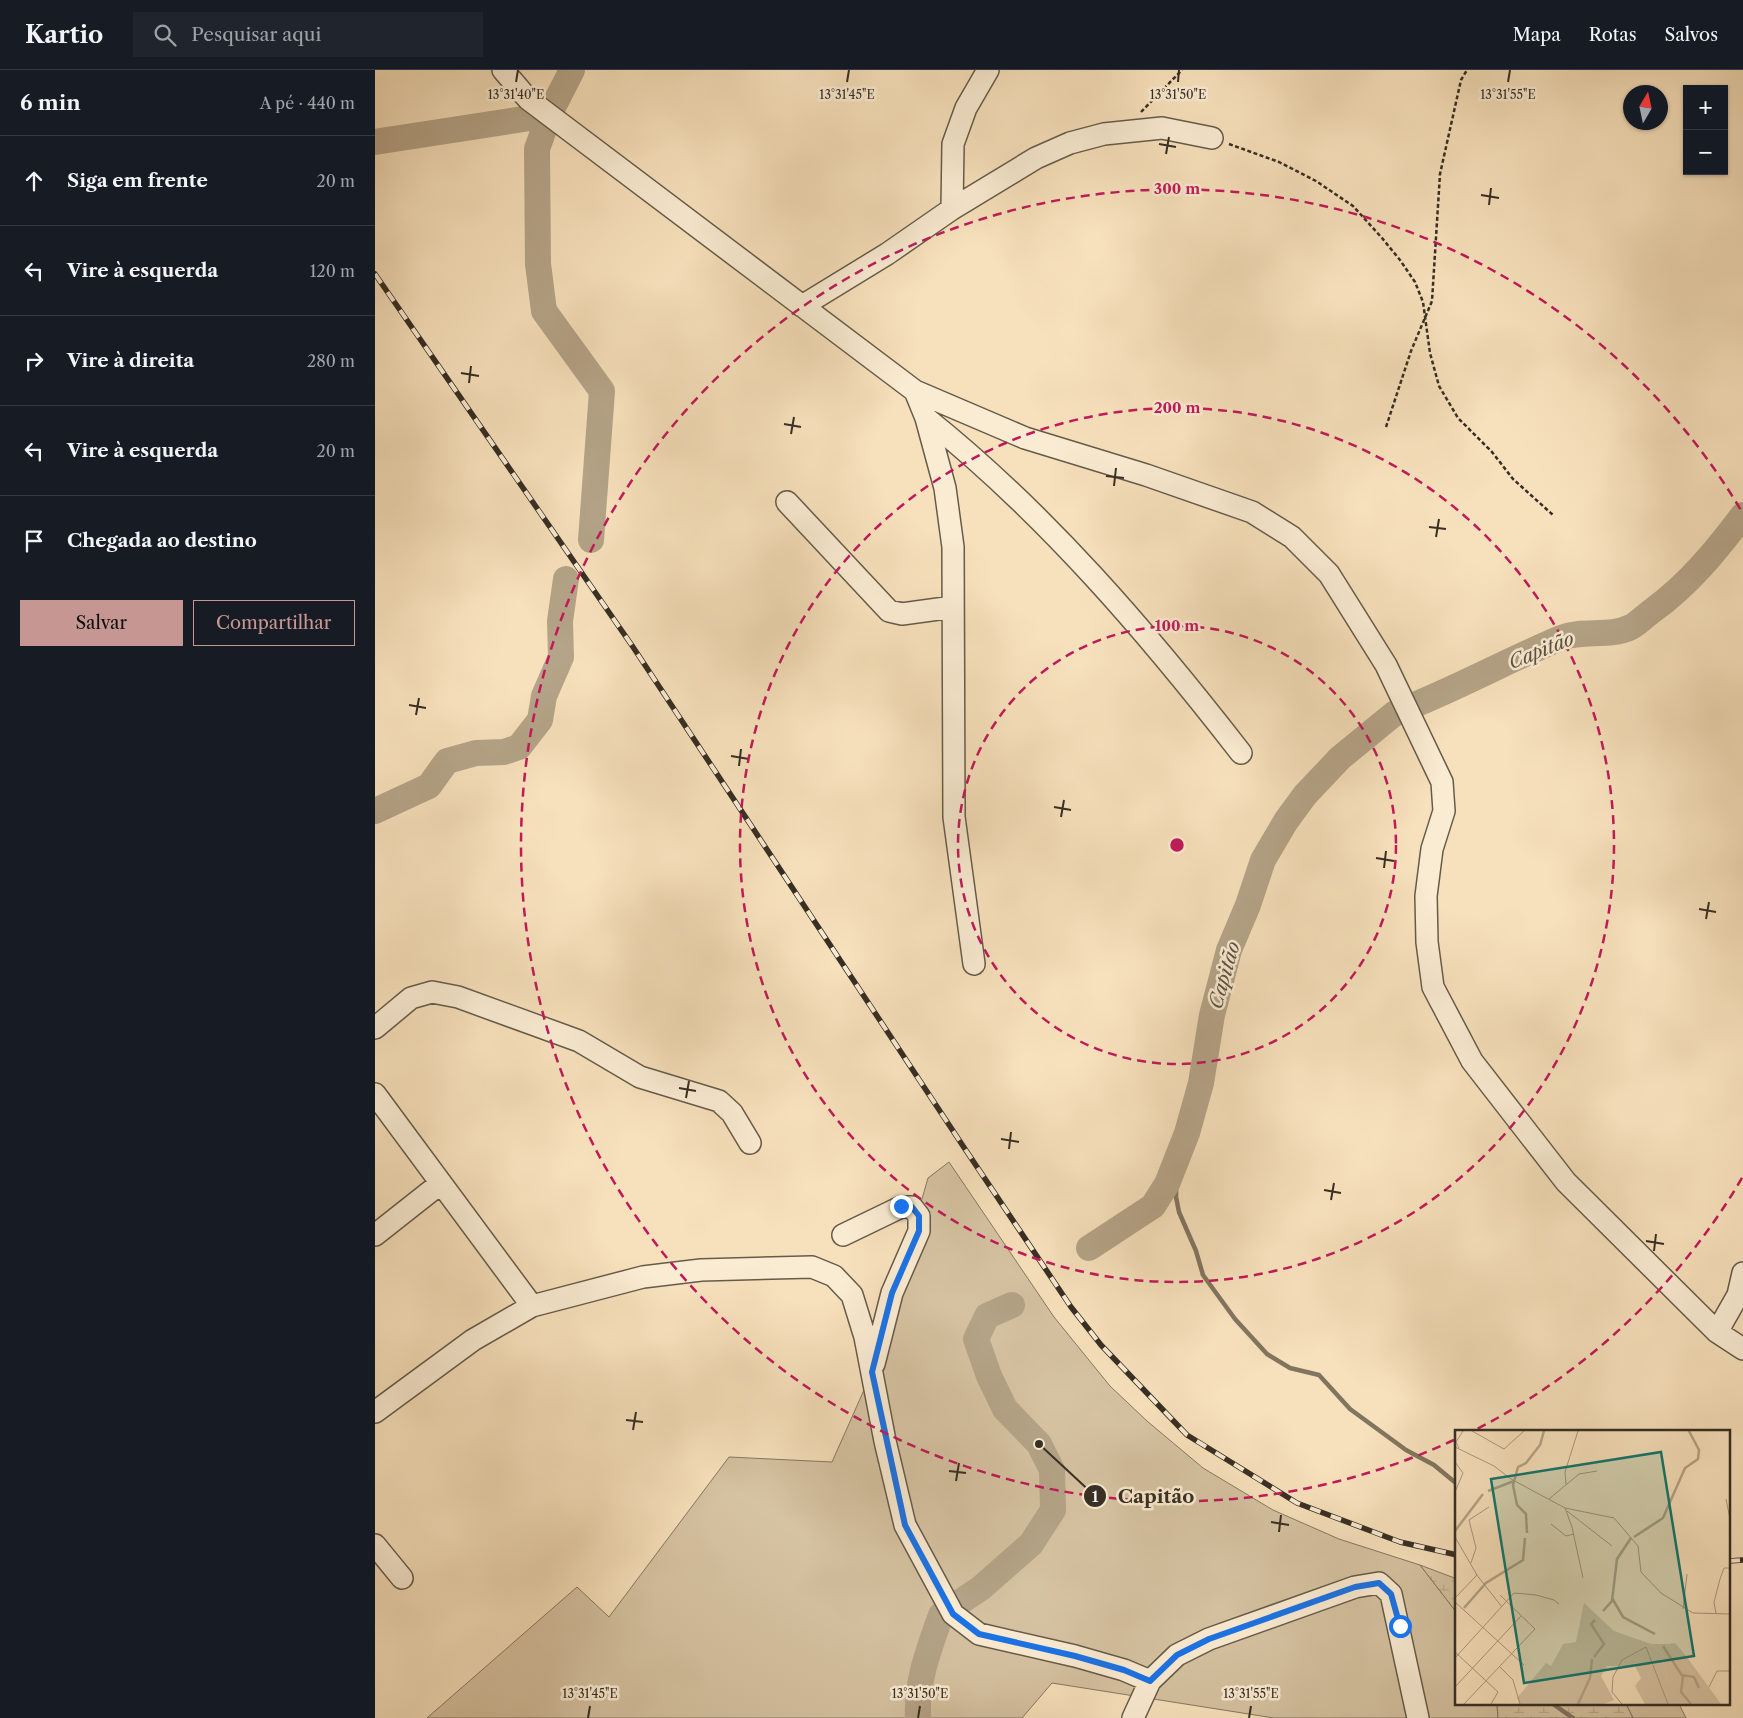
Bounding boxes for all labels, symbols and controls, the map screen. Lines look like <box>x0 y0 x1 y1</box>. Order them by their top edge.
search box <box>133 12 483 57</box>
text: Kartio <box>25 20 103 49</box>
icon: search <box>151 21 179 49</box>
text: Pesquisar aqui <box>191 23 321 46</box>
text: Mapa <box>1513 24 1561 46</box>
text: Rotas <box>1589 24 1637 46</box>
text: Salvos <box>1665 24 1718 46</box>
north arrow <box>1623 85 1668 130</box>
map controls <box>1683 85 1728 175</box>
button: + <box>1683 85 1728 130</box>
text: 13°31'40"E <box>488 87 544 102</box>
text: 13°31'45"E <box>819 87 875 102</box>
text: 13°31'50"E <box>1150 87 1206 102</box>
text: 13°31'55"E <box>1480 87 1536 102</box>
text: 6 min <box>20 90 81 115</box>
text: A pé · 440 m <box>260 93 355 113</box>
button: − <box>1683 130 1728 175</box>
icon: ahead <box>20 167 48 195</box>
text: Siga em frente <box>67 169 208 192</box>
text: 20 m <box>316 171 355 191</box>
text: 300 m <box>1154 179 1200 198</box>
icon: left <box>20 257 48 285</box>
text: Vire à esquerda <box>67 259 218 282</box>
text: 120 m <box>310 261 355 281</box>
icon: right <box>20 347 48 375</box>
text: Vire à direita <box>67 349 194 372</box>
text: 280 m <box>307 351 355 371</box>
text: 200 m <box>1154 398 1200 417</box>
icon: left <box>20 437 48 465</box>
text: Vire à esquerda <box>67 439 218 462</box>
text: 20 m <box>316 441 355 461</box>
icon: arrive <box>20 527 48 555</box>
text: Chegada ao destino <box>67 529 257 552</box>
button: Salvar <box>20 600 183 646</box>
button: Compartilhar <box>193 600 355 646</box>
text: 100 m <box>1155 616 1199 635</box>
water label: Capitão <box>1505 627 1577 674</box>
centre of rings <box>1168 836 1186 854</box>
water label: Capitão <box>1204 939 1245 1011</box>
route end <box>890 1195 913 1218</box>
inset map <box>1455 1430 1731 1706</box>
callout: Capitão <box>1083 1479 1204 1513</box>
text: Capitão <box>1118 1485 1194 1508</box>
text: 1 <box>1092 1487 1099 1506</box>
route start <box>1389 1615 1412 1638</box>
text: 13°31'45"E <box>562 1686 618 1701</box>
text: 13°31'50"E <box>892 1686 948 1701</box>
text: 13°31'55"E <box>1223 1686 1279 1701</box>

